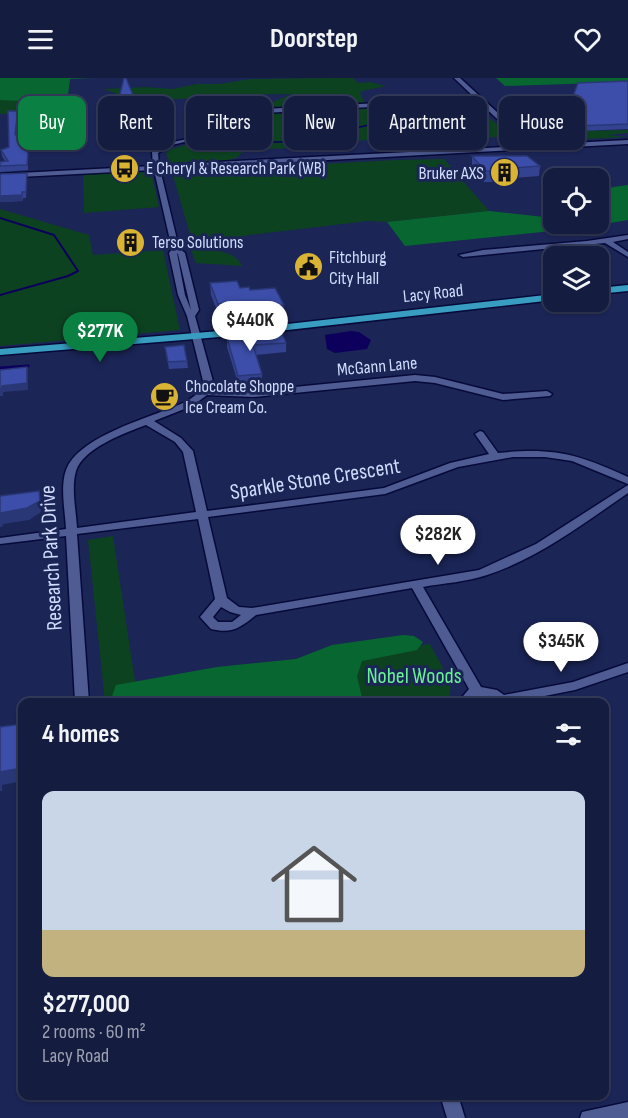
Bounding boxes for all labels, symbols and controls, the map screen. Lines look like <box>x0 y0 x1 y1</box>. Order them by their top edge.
icon: menu <box>24 23 57 56</box>
text: Doorstep <box>270 23 358 55</box>
icon: heart <box>571 23 604 56</box>
chip: Buy <box>18 96 86 150</box>
chip: Rent <box>98 96 174 150</box>
chip: Filters <box>186 96 272 150</box>
chip: New <box>284 96 357 150</box>
chip: Apartment <box>369 96 487 150</box>
chip: House <box>499 96 585 150</box>
bus stop icon: E Cheryl & Research Park (WB) <box>109 152 141 184</box>
building icon: Bruker AXS <box>489 157 521 189</box>
place label: E Cheryl & Research Park (WB) <box>146 158 326 179</box>
place label: Bruker AXS <box>418 163 484 184</box>
map controls <box>543 168 609 312</box>
button: locate <box>543 168 609 234</box>
building icon: Terso Solutions <box>115 226 147 258</box>
place label: Terso Solutions <box>152 232 244 253</box>
button: layers <box>543 246 609 312</box>
place label: Fitchburg City Hall <box>329 247 387 289</box>
public building icon: Fitchburg City Hall <box>292 251 324 283</box>
street label: Lacy Road <box>402 280 464 307</box>
pin: $440K <box>208 301 292 352</box>
text: $440K <box>226 308 274 332</box>
pin: $277K <box>58 312 142 363</box>
text: $277K <box>77 319 123 343</box>
street label: McGann Lane <box>336 353 418 380</box>
place label: Chocolate Shoppe Ice Cream Co. <box>185 376 294 418</box>
cafe icon: Chocolate Shoppe Ice Cream Co. <box>148 380 180 412</box>
street label: Sparkle Stone Crescent <box>228 453 403 506</box>
street label: Research Park Drive <box>34 484 69 631</box>
pin: $282K <box>396 515 480 566</box>
text: $282K <box>414 522 462 546</box>
pin: $345K <box>519 622 603 673</box>
text: $345K <box>537 629 585 653</box>
park label: Nobel Woods <box>366 663 462 690</box>
icon: filters <box>552 718 585 751</box>
text: 4 homes <box>42 719 119 750</box>
icon: home <box>260 830 368 938</box>
text: $277,000 <box>42 989 130 1020</box>
text: 2 rooms · 60 m² <box>42 1020 146 1044</box>
text: Lacy Road <box>42 1044 109 1068</box>

